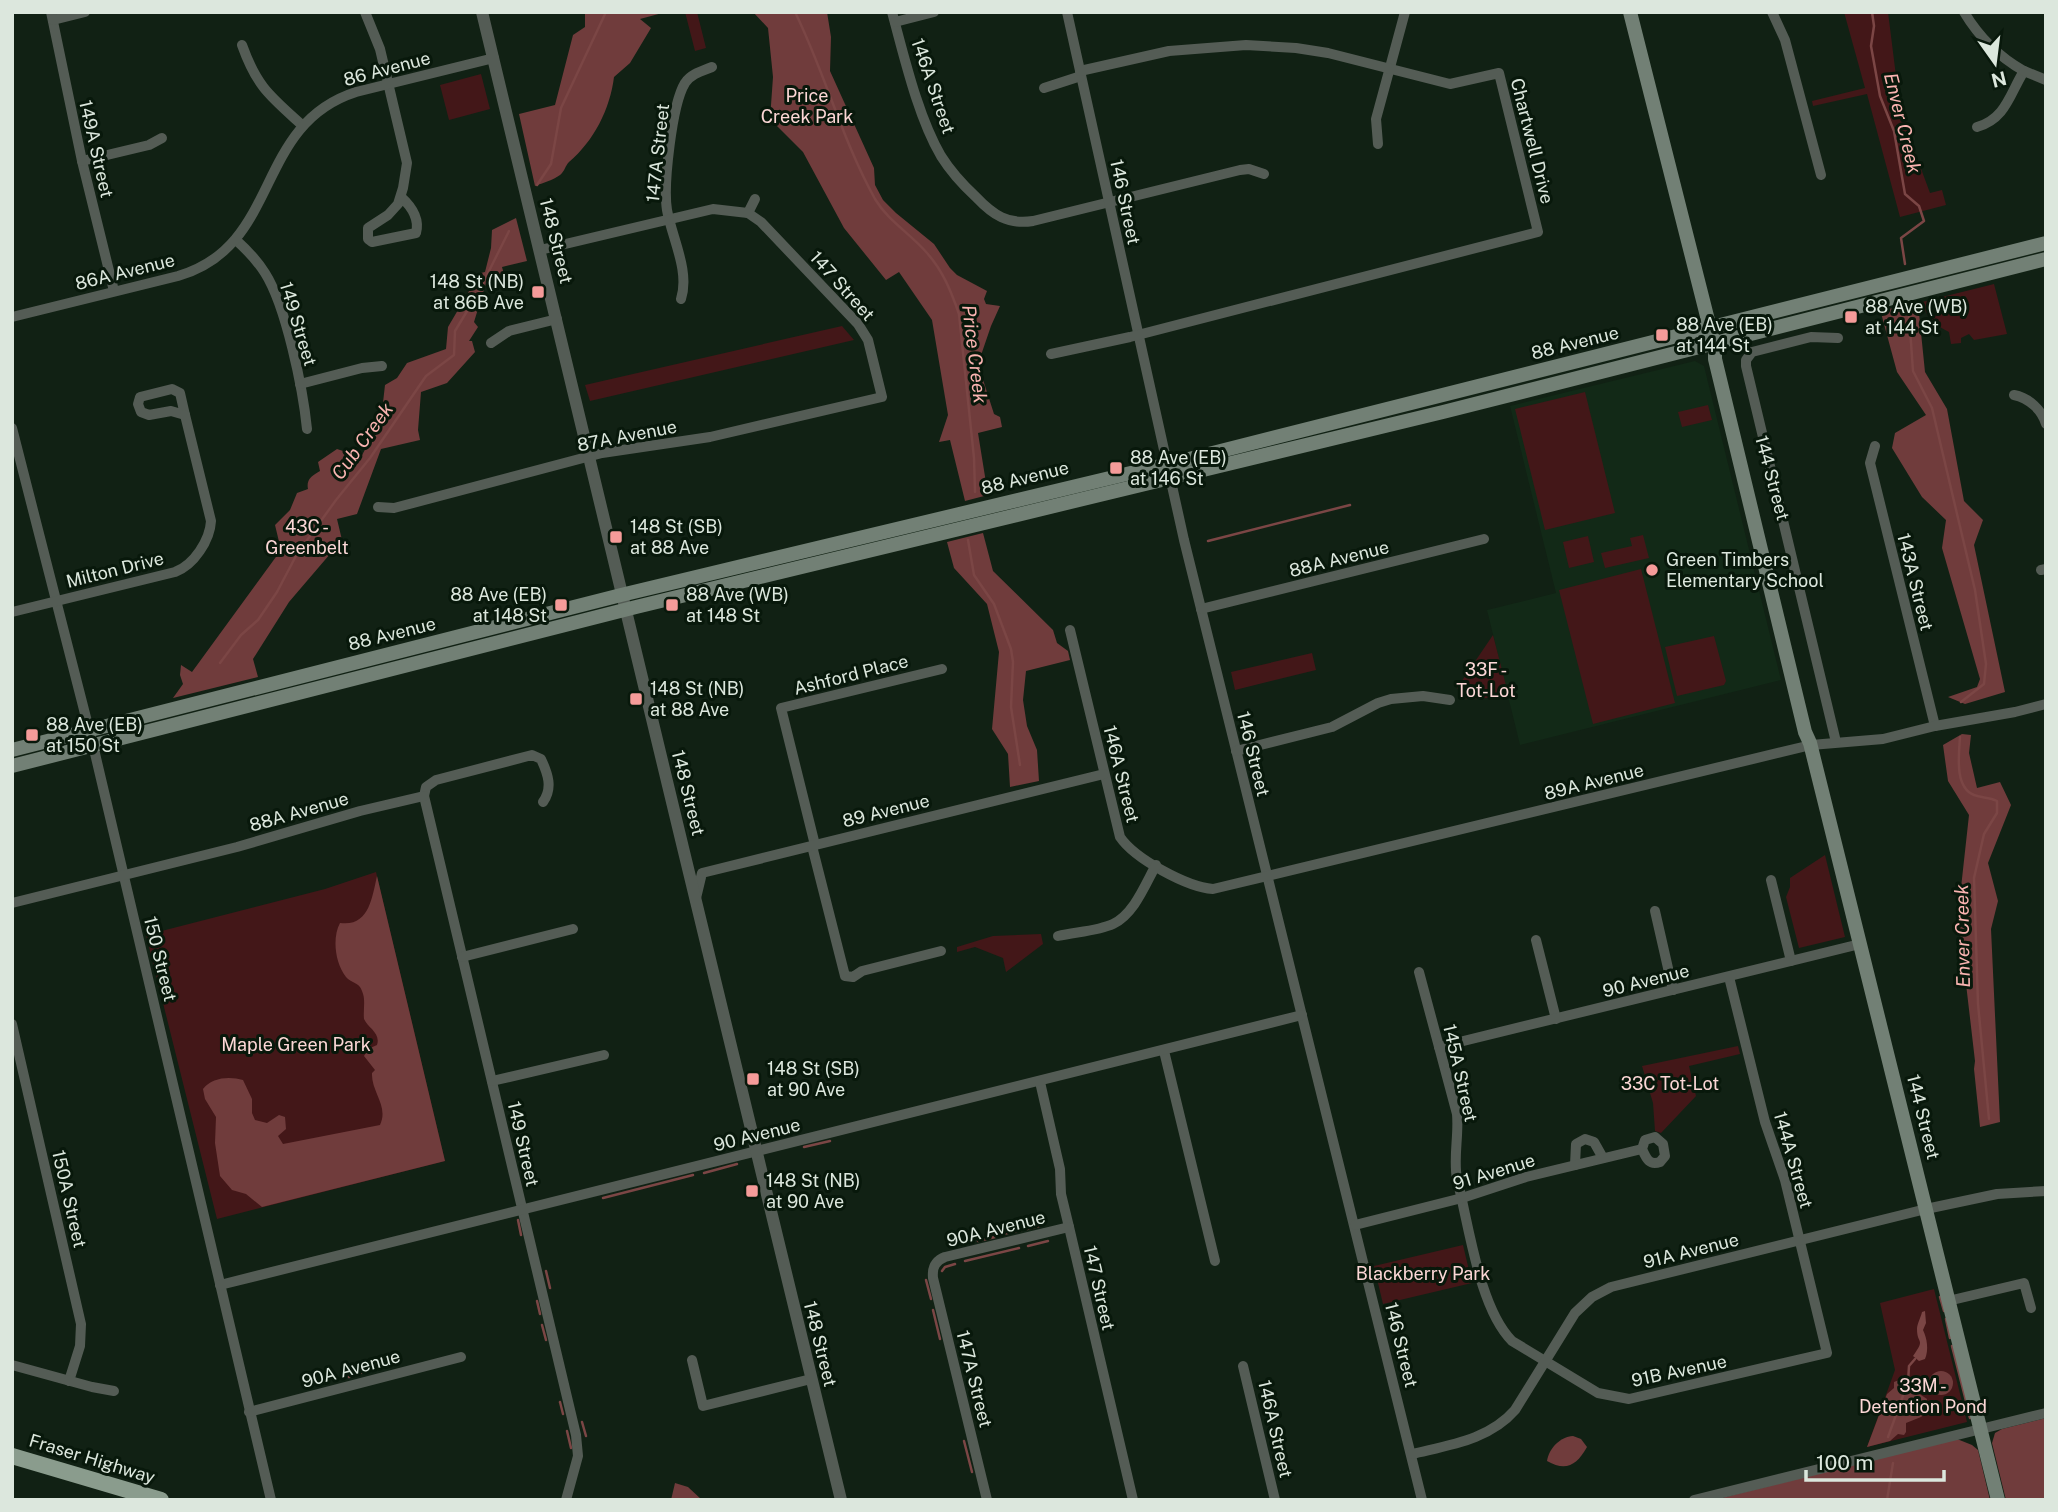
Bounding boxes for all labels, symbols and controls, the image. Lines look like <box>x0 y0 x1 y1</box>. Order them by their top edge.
north arrow <box>1960 28 2030 98</box>
street label: 146A Street <box>907 35 960 136</box>
street label: 86 Avenue <box>341 47 433 90</box>
text: N <box>1989 67 2009 92</box>
water label: Enver Creek <box>1880 70 1926 176</box>
street label: Chartwell Drive <box>1507 76 1558 206</box>
park label: Price Creek Park <box>761 85 853 127</box>
street label: 149A Street <box>75 98 118 200</box>
street label: 147A Street <box>642 103 673 203</box>
street label: 146 Street <box>1106 157 1145 247</box>
street label: 148 Street <box>536 196 577 286</box>
street label: 147 Street <box>806 247 879 325</box>
street label: 86A Avenue <box>73 249 177 294</box>
place label: 148 St (NB) at 86B Ave <box>430 271 524 313</box>
street label: 149 Street <box>276 279 321 368</box>
marker: 148 St (NB) at 86B Ave <box>530 284 546 300</box>
place label: 88 Ave (WB) at 144 St <box>1865 296 1968 338</box>
water label: Price Creek <box>958 304 992 405</box>
marker: 88 Ave (WB) at 144 St <box>1843 309 1859 325</box>
place label: 88 Ave (EB) at 144 St <box>1676 314 1773 356</box>
street label: 88 Avenue <box>1529 322 1621 364</box>
marker: 88 Ave (EB) at 144 St <box>1654 327 1670 343</box>
water label: Cub Creek <box>327 398 398 484</box>
street label: 87A Avenue <box>575 416 679 455</box>
street label: 144 Street <box>1751 433 1794 523</box>
place label: 88 Ave (EB) at 146 St <box>1130 447 1227 489</box>
street label: 88 Avenue <box>979 457 1071 499</box>
marker: 88 Ave (EB) at 146 St <box>1108 460 1124 476</box>
park label: 43C - Greenbelt <box>265 516 349 558</box>
place label: 148 St (SB) at 88 Ave <box>630 516 723 558</box>
marker: 148 St (SB) at 88 Ave <box>608 529 624 545</box>
street label: 143A Street <box>1893 531 1938 633</box>
street label: 88A Avenue <box>1287 536 1391 581</box>
street label: Milton Drive <box>64 547 166 592</box>
place label: Green Timbers Elementary School <box>1666 549 1824 591</box>
marker: Green Timbers Elementary School <box>1644 562 1660 578</box>
place label: 88 Ave (EB) at 148 St <box>450 584 547 626</box>
place label: 88 Ave (WB) at 148 St <box>686 584 789 626</box>
marker: 88 Ave (EB) at 148 St <box>553 597 569 613</box>
marker: 88 Ave (WB) at 148 St <box>664 597 680 613</box>
street label: 88 Avenue <box>346 613 438 655</box>
street label: Ashford Place <box>791 650 910 699</box>
park label: 33F - Tot-Lot <box>1456 659 1516 701</box>
place label: 148 St (NB) at 88 Ave <box>650 678 744 720</box>
marker: 148 St (NB) at 88 Ave <box>628 691 644 707</box>
street label: 146 Street <box>1233 709 1274 799</box>
place label: 88 Ave (EB) at 150 St <box>46 714 143 756</box>
street label: 146A Street <box>1099 723 1144 825</box>
marker: 88 Ave (EB) at 150 St <box>24 727 40 743</box>
street label: 148 Street <box>668 748 709 838</box>
street label: 89A Avenue <box>1542 759 1646 804</box>
street label: 88A Avenue <box>247 787 351 836</box>
street label: 89 Avenue <box>840 790 932 831</box>
water label: Enver Creek <box>1950 884 1974 988</box>
street label: 150 Street <box>140 914 181 1004</box>
street label: 90 Avenue <box>1600 960 1691 1001</box>
street label: 145A Street <box>1439 1022 1482 1124</box>
park label: Maple Green Park <box>221 1034 371 1055</box>
place label: 148 St (SB) at 90 Ave <box>767 1058 860 1100</box>
marker: 148 St (SB) at 90 Ave <box>745 1071 761 1087</box>
street label: 144 Street <box>1903 1072 1944 1162</box>
park label: 33C Tot-Lot <box>1621 1073 1719 1094</box>
street label: 149 Street <box>503 1099 543 1189</box>
street label: 144A Street <box>1770 1109 1817 1211</box>
street label: 90 Avenue <box>711 1114 802 1155</box>
street label: 150A Street <box>48 1148 91 1250</box>
street label: 91 Avenue <box>1450 1149 1537 1194</box>
place label: 148 St (NB) at 90 Ave <box>766 1170 860 1212</box>
marker: 148 St (NB) at 90 Ave <box>744 1183 760 1199</box>
street label: 90A Avenue <box>944 1206 1047 1251</box>
street label: 91A Avenue <box>1641 1229 1741 1273</box>
street label: 147 Street <box>1080 1243 1119 1332</box>
park label: Blackberry Park <box>1356 1263 1490 1284</box>
street label: 148 Street <box>800 1299 841 1389</box>
street label: 146 Street <box>1381 1300 1422 1390</box>
street label: 147A Street <box>952 1328 997 1430</box>
street label: 90A Avenue <box>299 1345 402 1392</box>
street label: 91B Avenue <box>1629 1350 1728 1391</box>
park label: 33M - Detention Pond <box>1859 1375 1987 1417</box>
street label: 146A Street <box>1254 1378 1297 1480</box>
street label: Fraser Highway <box>27 1429 158 1488</box>
scale bar <box>1806 1438 1944 1482</box>
text: 100 m <box>1816 1450 1873 1475</box>

